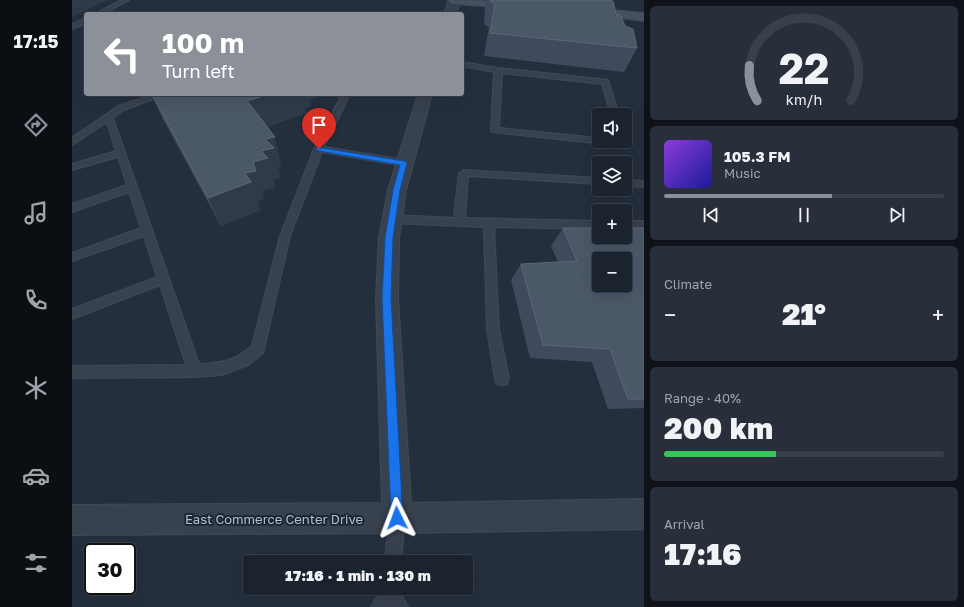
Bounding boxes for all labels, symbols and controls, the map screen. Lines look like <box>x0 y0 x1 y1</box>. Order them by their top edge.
text: 100 m <box>162 26 244 59</box>
icon: left <box>96 28 148 80</box>
text: 17:15 <box>13 30 59 52</box>
text: 22 <box>779 43 829 93</box>
text: Turn left <box>162 60 235 82</box>
text: km/h <box>786 91 822 108</box>
pin <box>302 108 336 149</box>
map controls <box>592 108 632 292</box>
button: sound <box>592 108 632 148</box>
icon: directions <box>22 111 50 139</box>
icon: arrive <box>308 114 330 136</box>
text: 105.3 FM <box>724 147 791 165</box>
button: layers <box>592 156 632 196</box>
text: Music <box>724 165 761 181</box>
icon: music <box>22 199 50 227</box>
button: + <box>592 204 632 244</box>
icon: previous <box>700 204 722 226</box>
icon: pause <box>793 204 815 226</box>
icon: next <box>886 204 908 226</box>
button: − <box>592 252 632 292</box>
text: Climate <box>664 276 712 292</box>
icon: phone <box>22 286 50 314</box>
text: 21° <box>782 296 826 332</box>
text: − <box>664 301 676 328</box>
text: + <box>932 301 944 328</box>
icon: climate <box>22 374 50 402</box>
text: Range · 40% <box>664 390 741 406</box>
text: 200 km <box>664 410 773 446</box>
icon: car <box>22 462 50 490</box>
position arrow <box>376 497 418 539</box>
street label: East Commerce Center Drive <box>185 511 363 527</box>
text: Arrival <box>664 516 705 532</box>
text: 17:16 <box>664 536 742 572</box>
speed limit sign: 30 <box>84 543 136 595</box>
icon: filters <box>22 549 50 577</box>
text: 17:16 · 1 min · 130 m <box>285 566 431 584</box>

